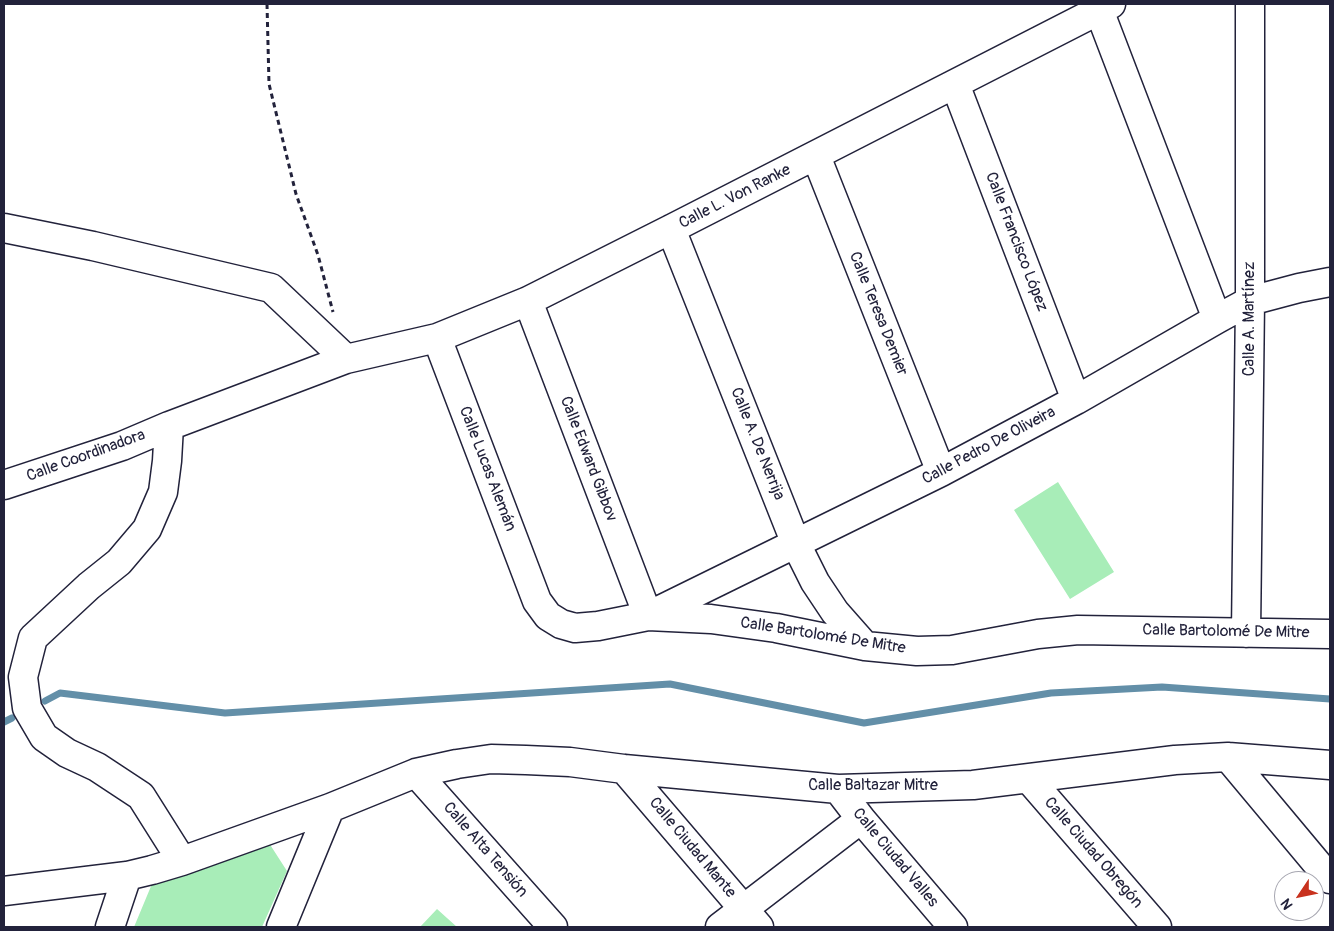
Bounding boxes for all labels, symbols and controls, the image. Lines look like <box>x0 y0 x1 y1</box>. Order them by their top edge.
street label: Calle L. Von Ranke <box>676 161 794 233</box>
street label: Calle Francisco López <box>981 170 1051 314</box>
street label: Calle Teresa Demier <box>844 249 912 379</box>
street label: Calle A. Martínez <box>1240 262 1260 376</box>
street label: Calle A. De Nerrija <box>726 385 788 503</box>
street label: Calle Edward Gibbov <box>555 394 621 524</box>
street label: Calle Pedro De Oliveira <box>919 403 1059 489</box>
street label: Calle Lucas Alemán <box>454 404 520 534</box>
street label: Calle Coordinadora <box>24 426 148 486</box>
street label: Calle Bartolomé De Mitre <box>739 613 907 659</box>
street label: Calle Bartolomé De Mitre <box>1142 621 1310 643</box>
street label: Calle Baltazar Mitre <box>808 776 938 796</box>
street label: Calle Ciudad Mante <box>644 794 740 902</box>
street label: Calle Ciudad Obregón <box>1040 794 1146 912</box>
street label: Calle Alta Tensión <box>438 798 532 902</box>
street label: Calle Ciudad Valles <box>848 805 942 911</box>
north arrow <box>1274 871 1324 921</box>
text: N <box>1277 895 1297 913</box>

